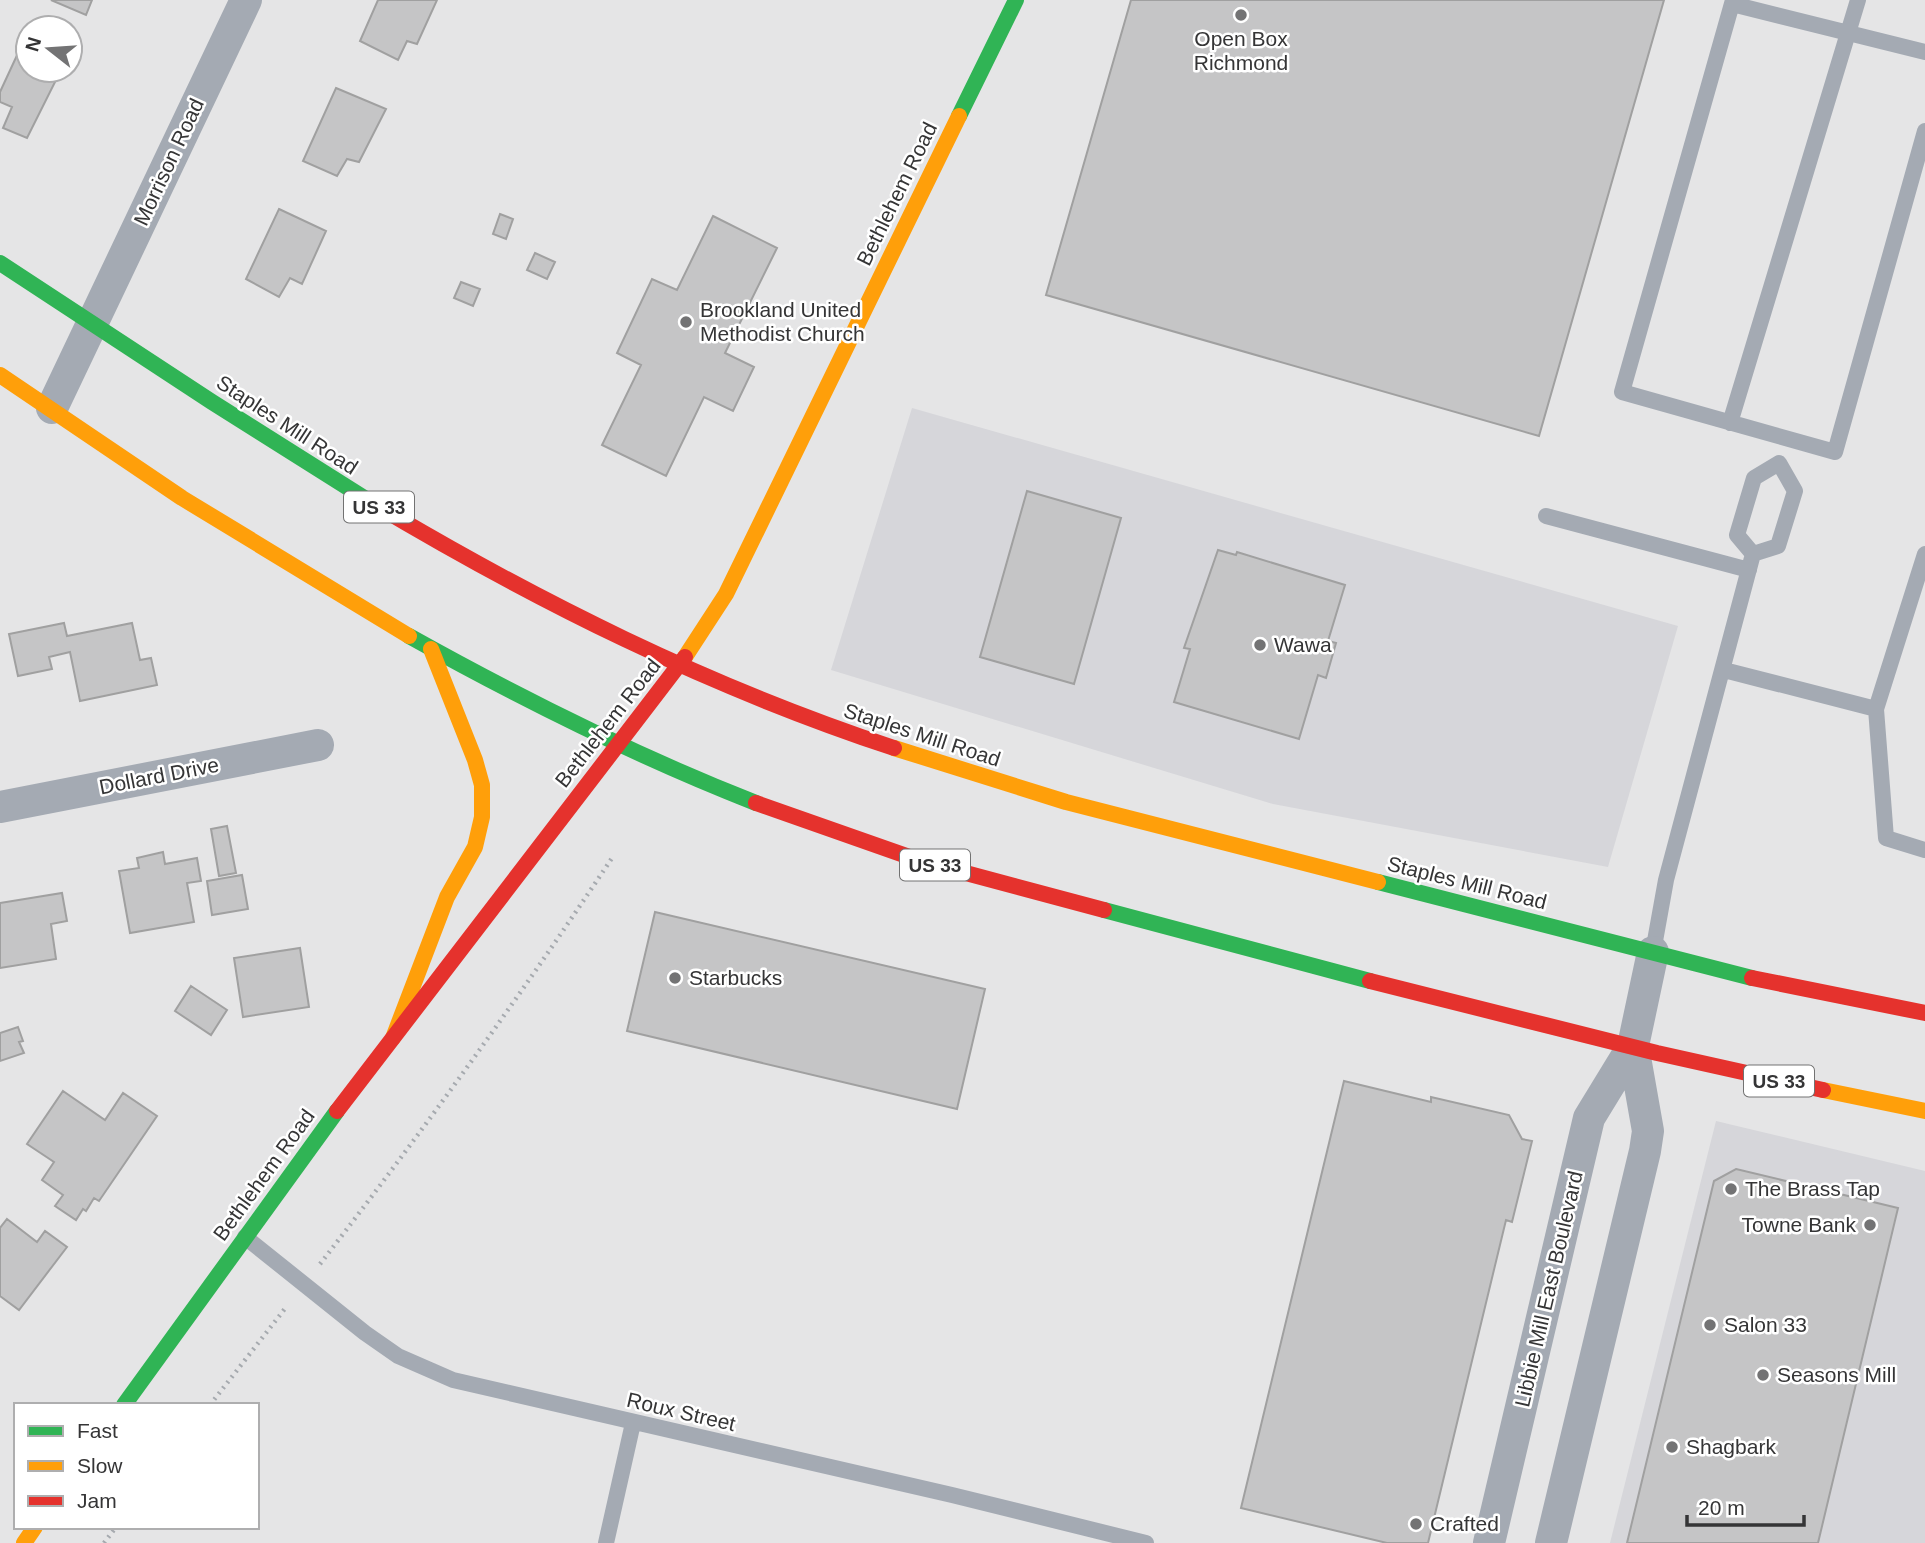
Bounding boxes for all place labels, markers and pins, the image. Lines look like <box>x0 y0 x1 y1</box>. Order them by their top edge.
marker: Open Box Richmond <box>1233 7 1249 23</box>
place label: Open Box Richmond <box>1194 27 1288 74</box>
place label: Brookland United Methodist Church <box>700 298 865 345</box>
marker: Brookland United Methodist Church <box>678 314 694 330</box>
place label: Wawa <box>1274 633 1332 656</box>
marker: Wawa <box>1252 637 1268 653</box>
place label: Starbucks <box>689 966 782 989</box>
marker: Starbucks <box>667 970 683 986</box>
place label: The Brass Tap <box>1745 1177 1880 1200</box>
marker: The Brass Tap <box>1723 1181 1739 1197</box>
place label: Towne Bank <box>1742 1213 1856 1236</box>
marker: Towne Bank <box>1862 1217 1878 1233</box>
place label: Salon 33 <box>1724 1313 1807 1336</box>
marker: Salon 33 <box>1702 1317 1718 1333</box>
place label: Seasons Mill <box>1777 1363 1896 1386</box>
marker: Seasons Mill <box>1755 1367 1771 1383</box>
place label: Shagbark <box>1686 1435 1776 1458</box>
marker: Shagbark <box>1664 1439 1680 1455</box>
place label: Crafted <box>1430 1512 1499 1535</box>
marker: Crafted <box>1408 1516 1424 1532</box>

